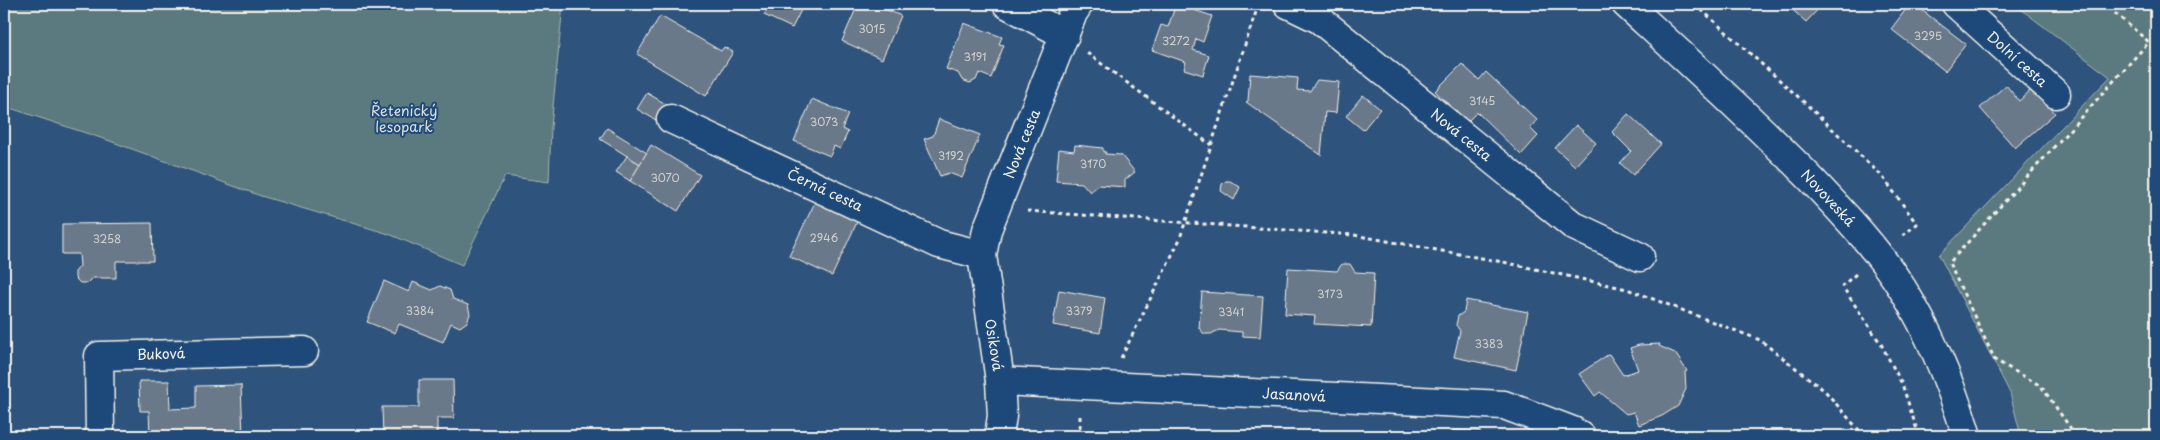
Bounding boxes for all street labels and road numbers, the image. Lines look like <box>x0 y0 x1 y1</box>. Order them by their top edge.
street label: Dolní cesta <box>1982 26 2052 92</box>
street label: Nová cesta <box>1426 103 1497 166</box>
street label: Nová cesta <box>998 106 1045 182</box>
street label: Černá cesta <box>784 163 867 216</box>
street label: Novoveská <box>1796 164 1861 231</box>
street label: Osiková <box>980 317 1009 373</box>
street label: Buková <box>137 342 186 365</box>
street label: Jasanová <box>1262 382 1327 407</box>

